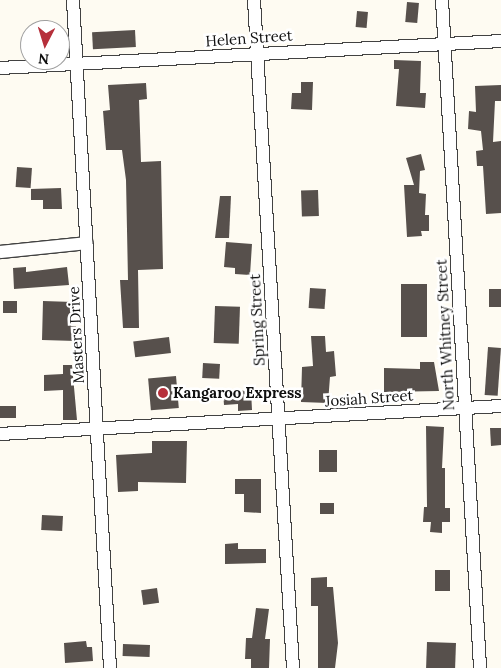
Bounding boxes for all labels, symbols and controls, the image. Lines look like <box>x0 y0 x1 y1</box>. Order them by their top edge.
north arrow <box>20 20 70 70</box>
street label: Helen Street <box>205 26 293 50</box>
text: N <box>38 50 50 68</box>
street label: North Whitney Street <box>432 259 458 411</box>
street label: Spring Street <box>246 274 268 366</box>
street label: Masters Drive <box>64 286 88 384</box>
place label: Kangaroo Express <box>173 384 301 402</box>
street label: Josiah Street <box>324 386 414 410</box>
marker: Kangaroo Express <box>157 387 169 399</box>

